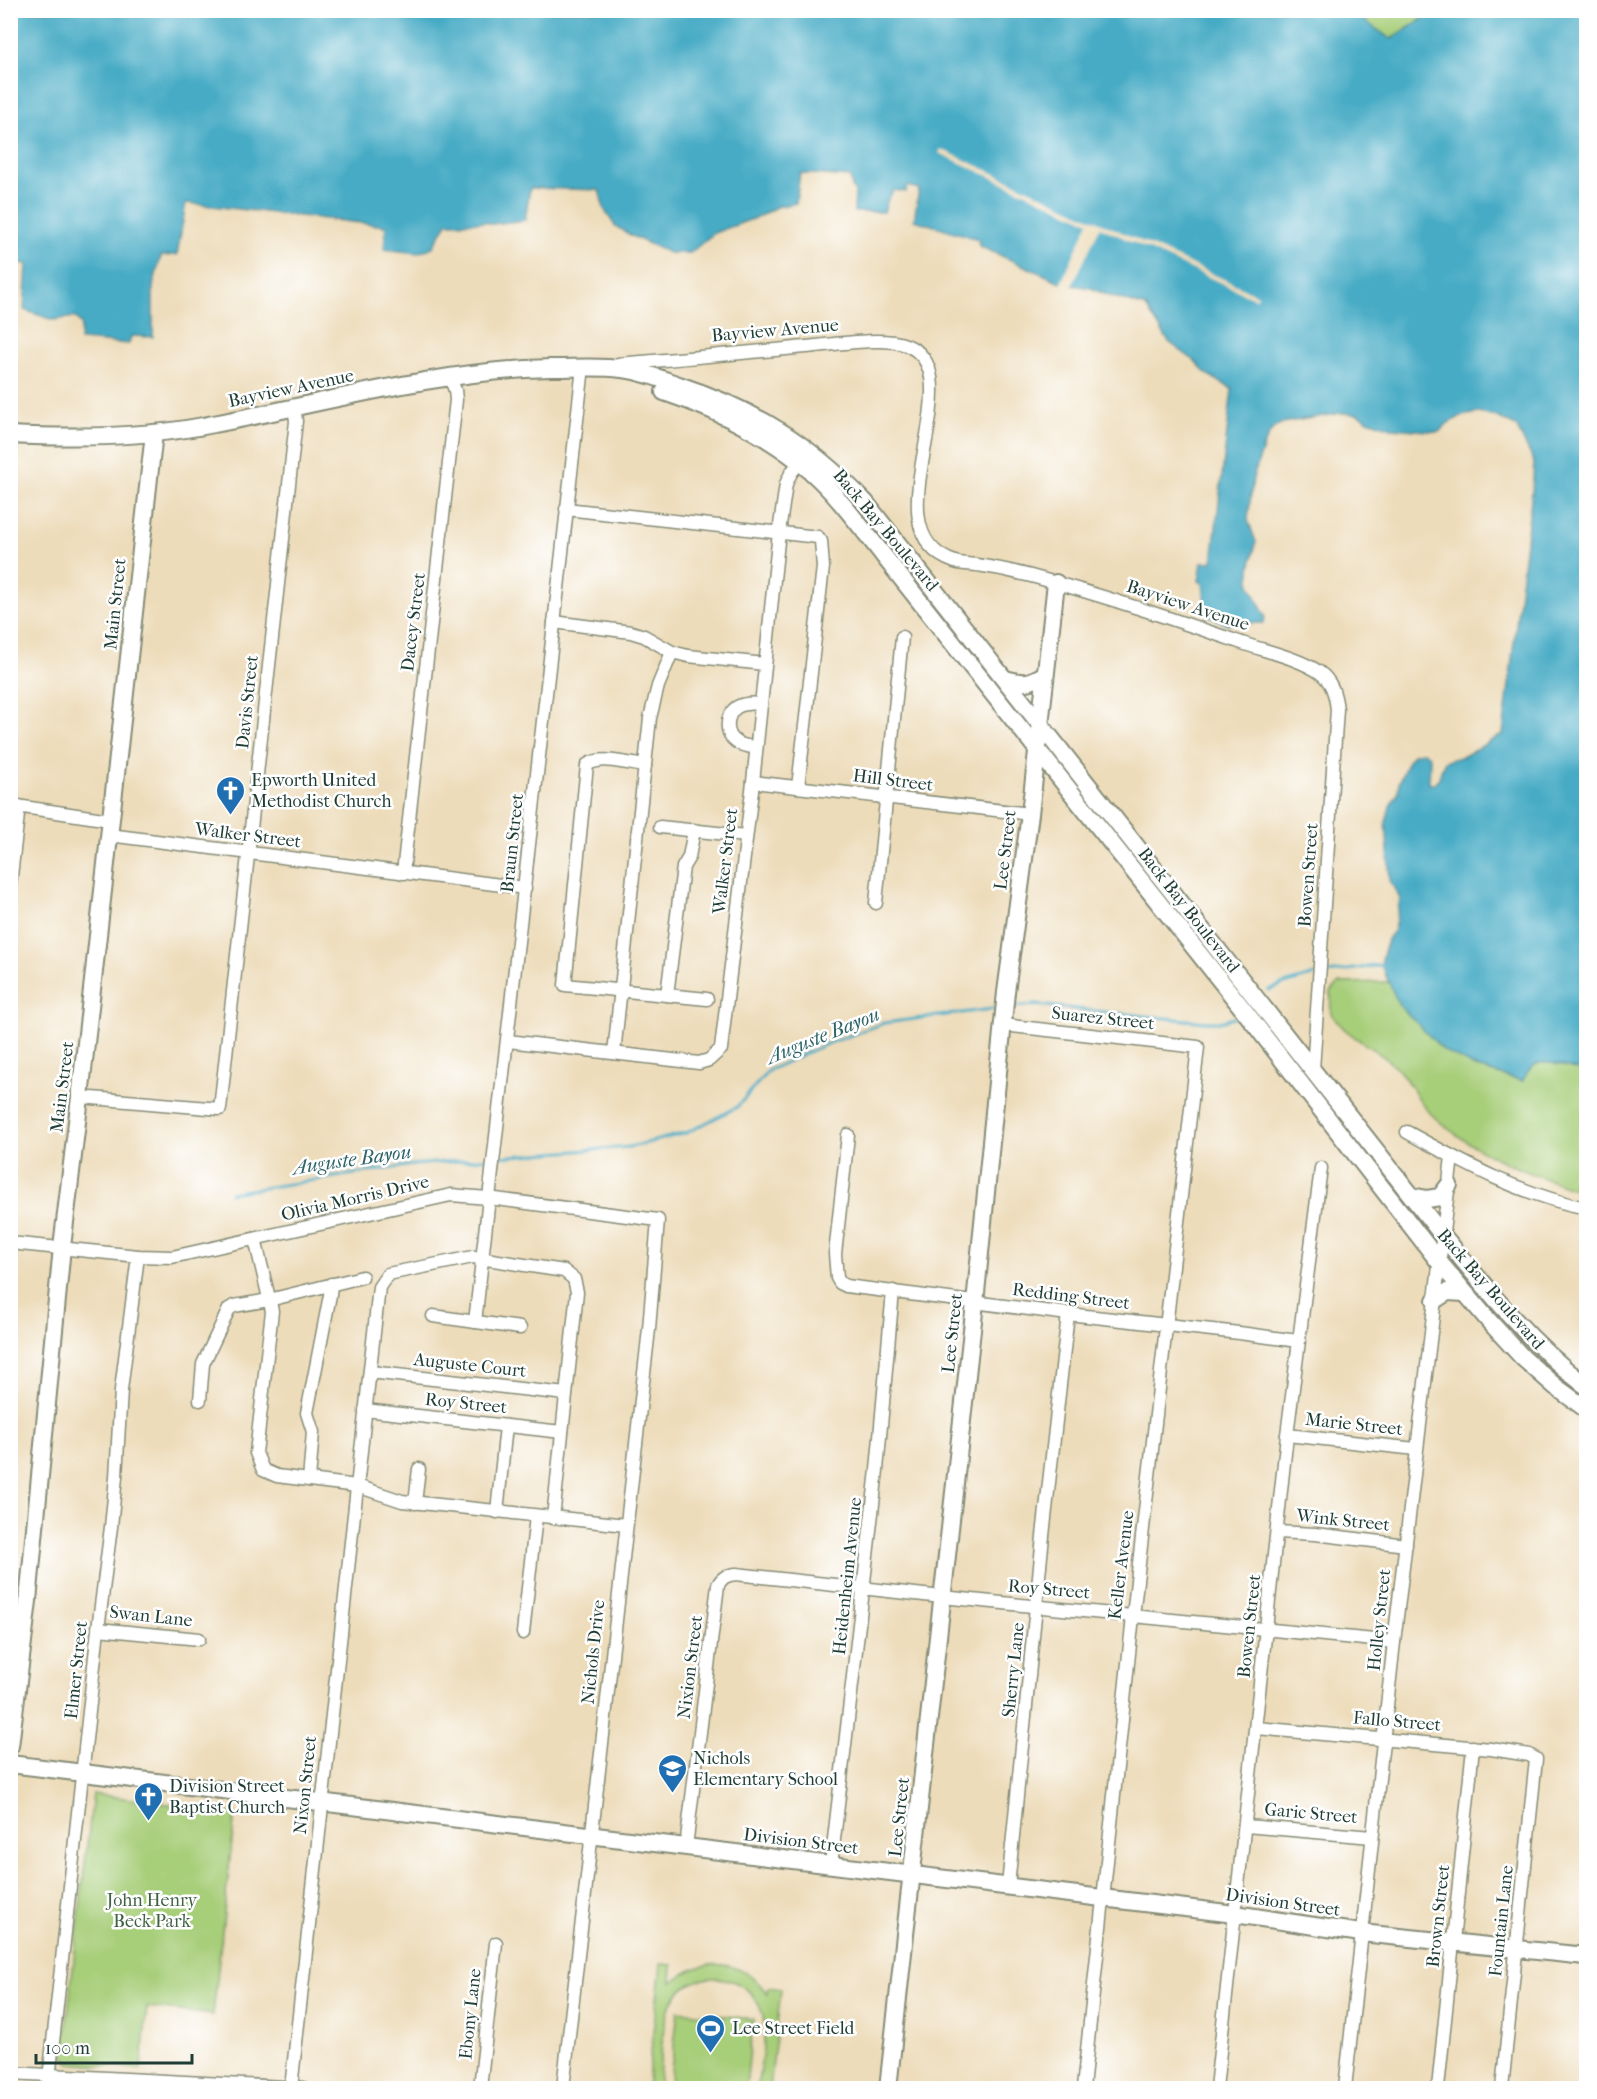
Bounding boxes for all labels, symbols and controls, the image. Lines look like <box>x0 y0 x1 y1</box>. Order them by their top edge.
street label: Bayview Avenue <box>711 314 840 347</box>
street label: Bayview Avenue <box>226 365 356 412</box>
street label: Back Bay Boulevard <box>828 465 943 596</box>
street label: Main Street <box>100 557 131 651</box>
street label: Dacey Street <box>397 571 430 673</box>
street label: Bayview Avenue <box>1124 576 1252 635</box>
street label: Davis Street <box>232 654 263 750</box>
street label: Hill Street <box>852 765 935 796</box>
place label: Epworth United Methodist Church <box>251 770 392 812</box>
church icon: Epworth United Methodist Church <box>214 774 246 816</box>
street label: Braun Street <box>497 792 528 894</box>
street label: Walker Street <box>708 806 742 916</box>
street label: Lee Street <box>990 808 1021 891</box>
street label: Walker Street <box>193 818 303 852</box>
street label: Bowen Street <box>1294 822 1323 928</box>
street label: Back Bay Boulevard <box>1133 844 1244 977</box>
water label: Auguste Bayou <box>761 1002 883 1070</box>
street label: Suarez Street <box>1050 1003 1156 1034</box>
street label: Main Street <box>46 1040 79 1134</box>
water label: Auguste Bayou <box>288 1140 413 1180</box>
street label: Olivia Morris Drive <box>279 1171 431 1226</box>
street label: Back Bay Boulevard <box>1432 1225 1549 1354</box>
street label: Redding Street <box>1011 1279 1131 1314</box>
street label: Lee Street <box>938 1292 967 1374</box>
street label: Auguste Court <box>412 1349 528 1382</box>
street label: Roy Street <box>424 1389 509 1418</box>
street label: Marie Street <box>1304 1409 1404 1440</box>
street label: Heidenheim Avenue <box>829 1496 866 1656</box>
street label: Wink Street <box>1294 1505 1391 1536</box>
street label: Keller Avenue <box>1104 1509 1139 1621</box>
street label: Holley Street <box>1364 1567 1395 1672</box>
street label: Bowen Street <box>1234 1573 1265 1679</box>
street label: Roy Street <box>1007 1575 1091 1604</box>
street label: Nichols Drive <box>578 1599 609 1705</box>
street label: Swan Lane <box>108 1602 194 1631</box>
street label: Nixion Street <box>674 1614 707 1720</box>
street label: Elmer Street <box>61 1619 92 1720</box>
street label: Sherry Lane <box>998 1621 1029 1719</box>
street label: Fallo Street <box>1352 1707 1442 1736</box>
street label: Nixon Street <box>290 1734 321 1835</box>
place label: Nichols Elementary School <box>693 1748 838 1790</box>
school or university icon: Nichols Elementary School <box>656 1752 688 1794</box>
place label: Division Street Baptist Church <box>169 1776 285 1818</box>
street label: Lee Street <box>885 1776 914 1858</box>
church icon: Division Street Baptist Church <box>132 1780 164 1822</box>
street label: Garic Street <box>1264 1799 1359 1828</box>
street label: Division Street <box>742 1824 860 1859</box>
street label: Brown Street <box>1423 1863 1454 1968</box>
street label: Fountain Lane <box>1485 1864 1518 1978</box>
street label: Division Street <box>1224 1884 1342 1921</box>
park label: John Henry Beck Park <box>105 1890 199 1932</box>
street label: Ebony Lane <box>455 1967 486 2061</box>
sports icon: Lee Street Field <box>695 2012 727 2054</box>
place label: Lee Street Field <box>732 2018 854 2039</box>
scale bar <box>36 2027 192 2065</box>
text: 100 m <box>45 2038 90 2059</box>

